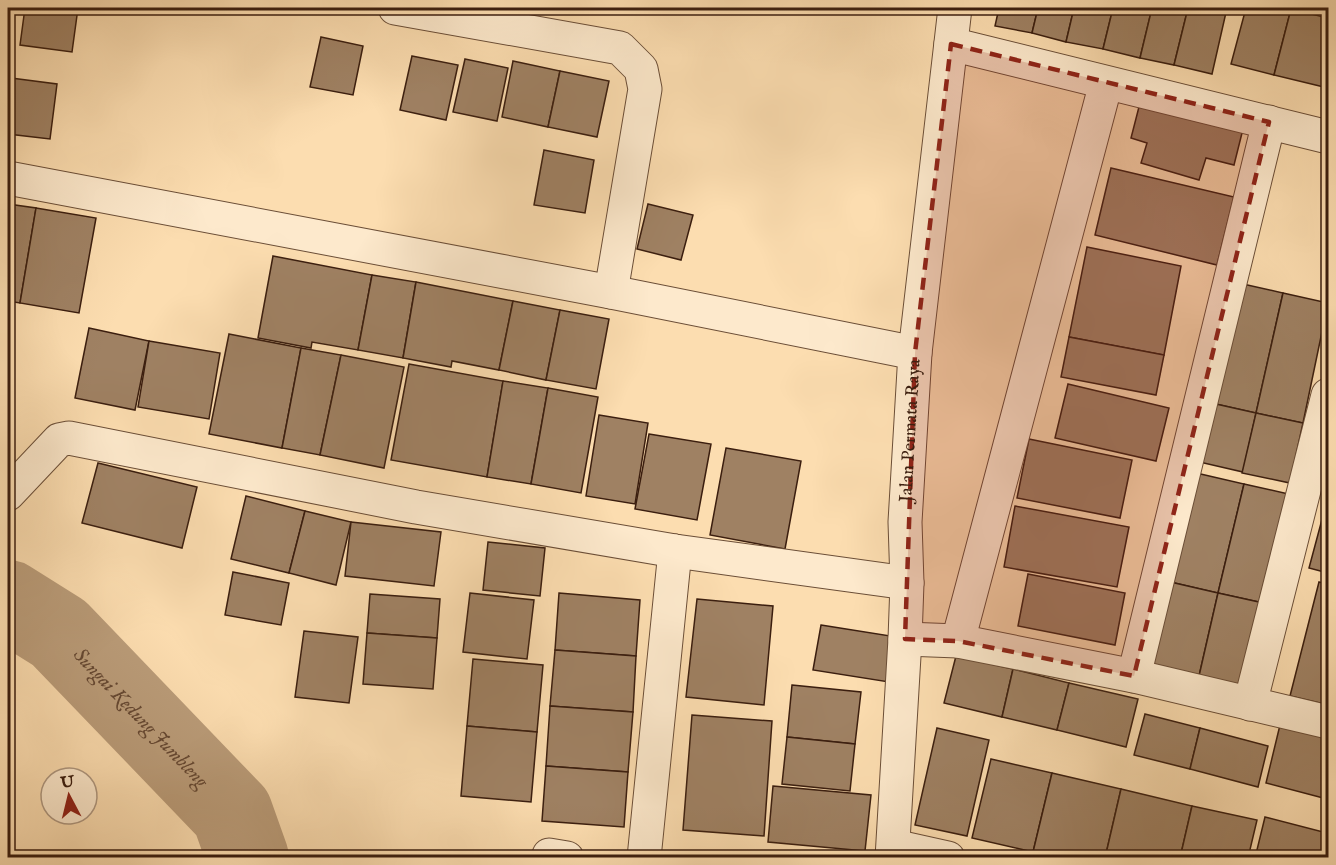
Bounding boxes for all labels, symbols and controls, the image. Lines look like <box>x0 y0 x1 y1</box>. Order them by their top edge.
street label: Jalan Permata Raya <box>895 358 926 505</box>
water label: Sungai Kedung Jumbleng <box>68 643 215 795</box>
north arrow <box>39 766 99 826</box>
text: U <box>58 772 76 794</box>

